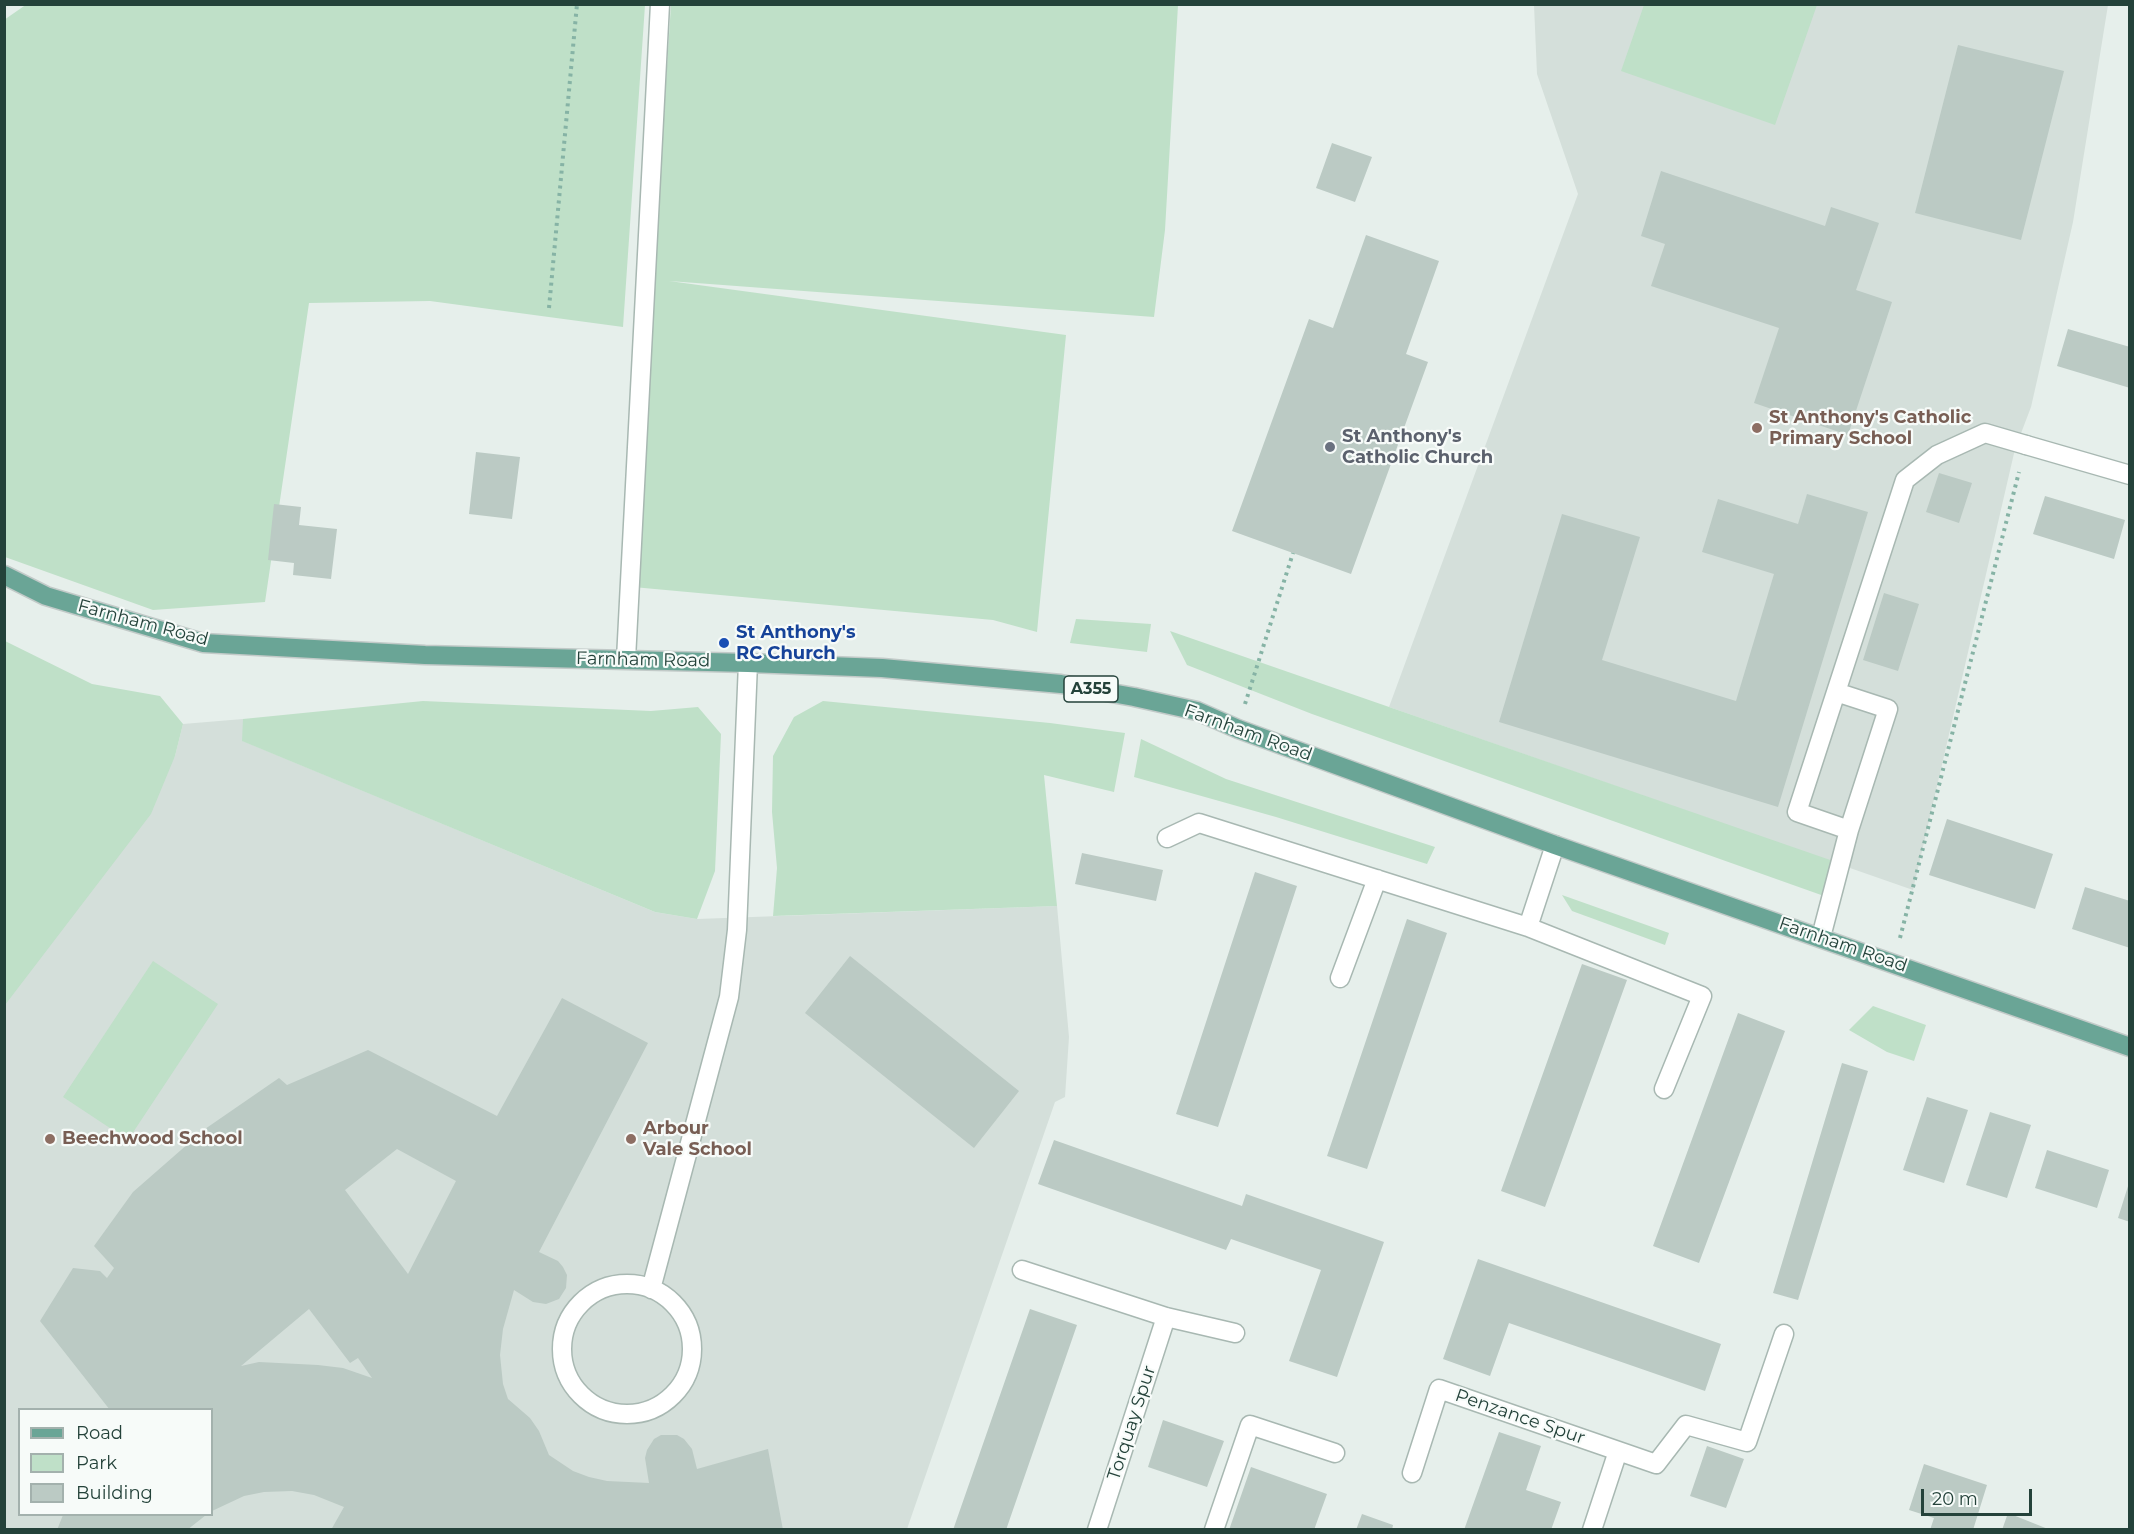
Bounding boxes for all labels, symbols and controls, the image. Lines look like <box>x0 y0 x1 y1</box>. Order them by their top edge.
place label: St Anthony's Catholic Primary School <box>1769 407 1971 450</box>
marker: St Anthony's Catholic Primary School <box>1750 421 1764 435</box>
place label: St Anthony's Catholic Church <box>1342 426 1493 468</box>
marker: St Anthony's Catholic Church <box>1323 440 1337 454</box>
street label: Farnham Road <box>75 595 211 651</box>
place label: St Anthony's RC Church <box>736 622 856 664</box>
marker: St Anthony's RC Church <box>717 636 731 650</box>
street label: Farnham Road <box>576 648 710 672</box>
road number: A355 <box>1064 676 1118 702</box>
street label: Farnham Road <box>1181 700 1315 766</box>
street label: Farnham Road <box>1776 913 1910 977</box>
place label: Arbour Vale School <box>643 1118 752 1160</box>
place label: Beechwood School <box>62 1128 243 1150</box>
marker: Beechwood School <box>43 1132 57 1146</box>
marker: Arbour Vale School <box>624 1132 638 1146</box>
street label: Torquay Spur <box>1103 1363 1161 1483</box>
street label: Penzance Spur <box>1452 1385 1588 1449</box>
legend <box>18 1408 213 1516</box>
text: Road <box>76 1422 123 1444</box>
text: Park <box>76 1452 117 1474</box>
scale bar <box>1924 1477 2035 1515</box>
text: Building <box>76 1482 153 1504</box>
text: 20 m <box>1932 1488 1978 1510</box>

